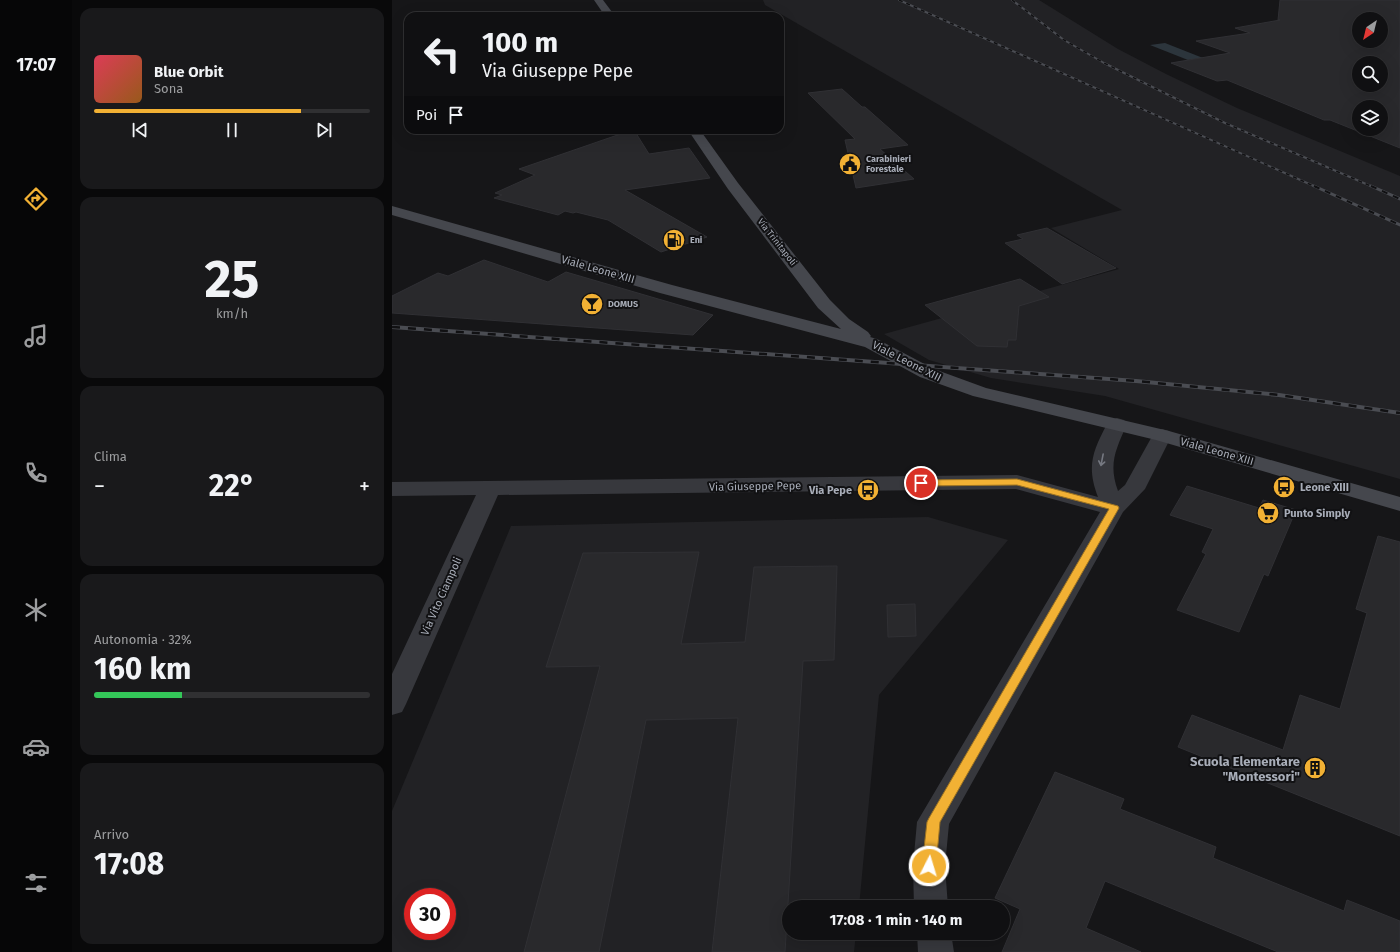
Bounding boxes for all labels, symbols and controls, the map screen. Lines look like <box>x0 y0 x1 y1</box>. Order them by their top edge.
north arrow <box>1352 12 1388 48</box>
map controls <box>1352 12 1388 136</box>
text: 100 m <box>482 26 558 59</box>
icon: left <box>416 28 468 80</box>
text: 17:07 <box>16 54 56 76</box>
button: search <box>1352 56 1388 92</box>
text: Via Giuseppe Pepe <box>482 60 633 82</box>
text: Blue Orbit <box>154 63 223 81</box>
text: Sona <box>154 81 183 96</box>
button: layers <box>1352 100 1388 136</box>
icon: arrive <box>445 104 467 126</box>
text: Poi <box>416 106 437 124</box>
icon: previous <box>129 119 151 141</box>
icon: pause <box>221 119 243 141</box>
icon: next <box>313 119 335 141</box>
public building icon: Carabinieri Forestale <box>837 151 863 177</box>
place label: Carabinieri Forestale <box>866 154 911 174</box>
icon: directions <box>22 185 50 213</box>
street label: Via Trinitapoli <box>756 217 798 267</box>
fuel station icon: Eni <box>661 227 687 253</box>
place label: Eni <box>690 235 703 245</box>
text: 25 <box>205 248 259 311</box>
street label: Viale Leone XIII <box>560 253 636 286</box>
bar icon: DOMUS <box>579 291 605 317</box>
place label: DOMUS <box>608 299 638 309</box>
text: km/h <box>216 306 248 321</box>
icon: music <box>22 322 50 350</box>
street label: Viale Leone XIII <box>870 338 944 384</box>
street label: Viale Leone XIII <box>1179 435 1255 468</box>
text: Clima <box>94 449 127 464</box>
one-way arrow <box>1098 453 1106 466</box>
icon: phone <box>22 459 50 487</box>
pin <box>904 466 938 500</box>
text: 22° <box>209 468 255 504</box>
icon: arrive <box>910 472 932 494</box>
text: − <box>94 473 105 500</box>
text: + <box>359 473 370 500</box>
bus stop icon: Leone XIII <box>1271 474 1297 500</box>
bus stop icon: Via Pepe <box>855 477 881 503</box>
street label: Via Giuseppe Pepe <box>709 479 801 494</box>
place label: Leone XIII <box>1300 481 1349 494</box>
place label: Via Pepe <box>808 484 852 497</box>
supermarket icon: Punto Simply <box>1255 500 1281 526</box>
place label: Punto Simply <box>1284 507 1350 520</box>
street label: Via Vito Ciampoli <box>418 555 465 637</box>
icon: climate <box>22 596 50 624</box>
text: Autonomia · 32% <box>94 632 192 647</box>
text: 160 km <box>94 651 191 687</box>
icon: car <box>22 733 50 761</box>
place label: Scuola Elementare "Montessori" <box>1190 754 1300 784</box>
building icon: Scuola Elementare "Montessori" <box>1302 755 1328 781</box>
text: Arrivo <box>94 827 129 842</box>
position arrow <box>908 845 950 887</box>
text: 17:08 <box>94 846 164 882</box>
icon: filters <box>22 869 50 897</box>
speed limit sign: 30 <box>404 888 456 940</box>
text: 17:08 · 1 min · 140 m <box>829 911 963 929</box>

